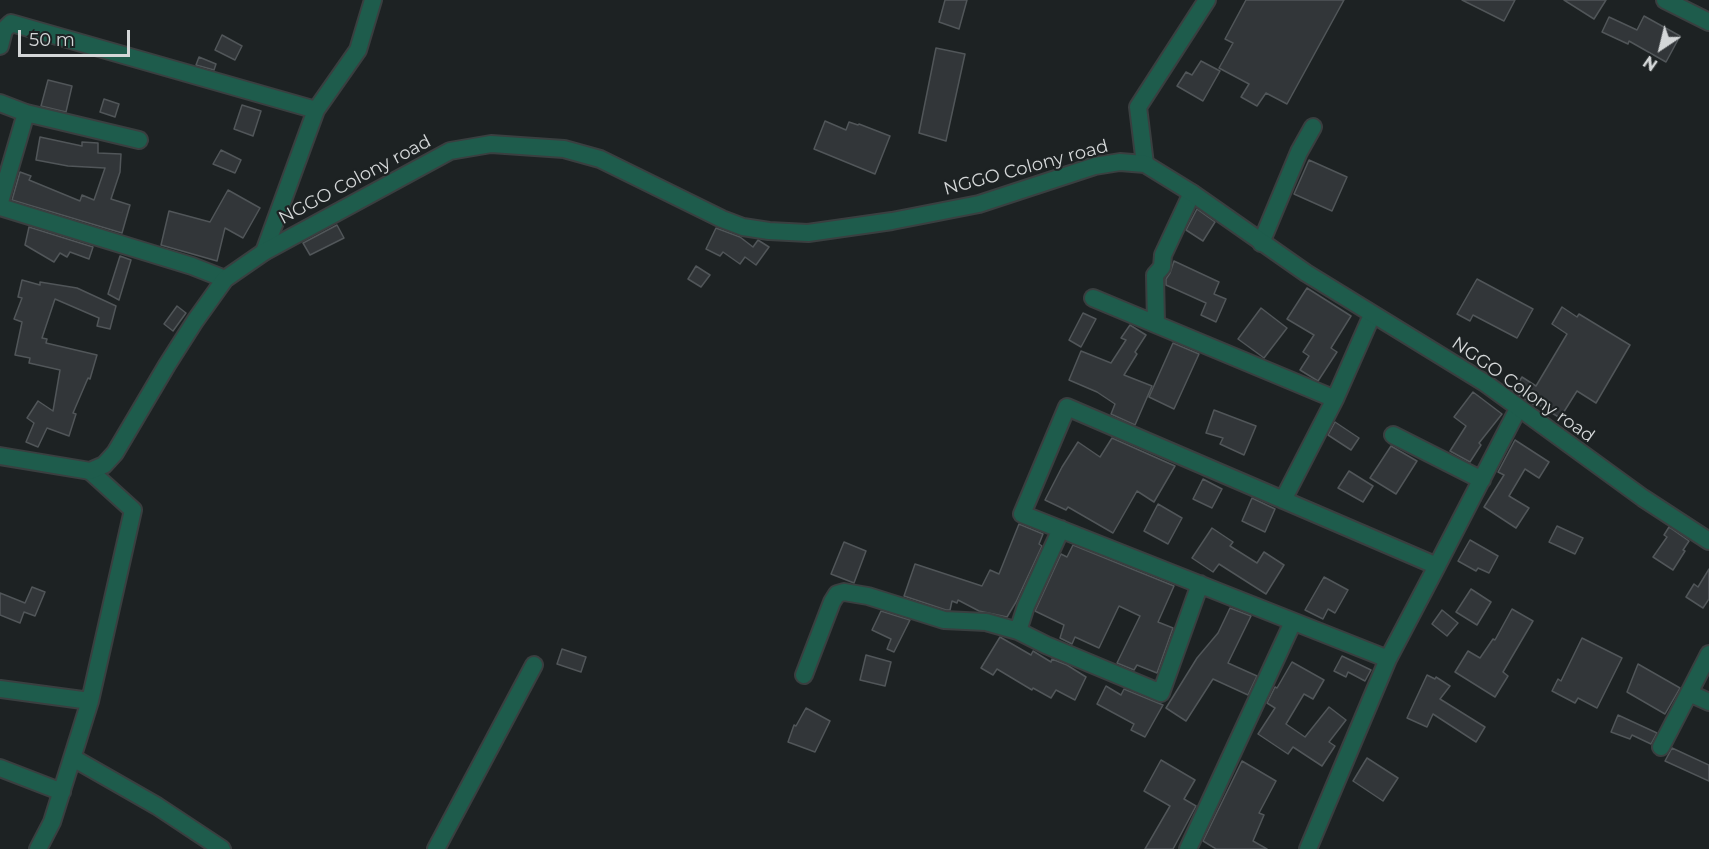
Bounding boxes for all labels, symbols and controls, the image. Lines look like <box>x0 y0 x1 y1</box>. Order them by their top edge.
scale bar <box>21 18 134 56</box>
north arrow <box>1631 18 1691 78</box>
text: 50 m <box>29 29 75 51</box>
text: N <box>1640 52 1661 75</box>
street label: NGGO Colony road <box>275 131 435 229</box>
street label: NGGO Colony road <box>941 136 1111 200</box>
street label: NGGO Colony road <box>1447 333 1599 447</box>

